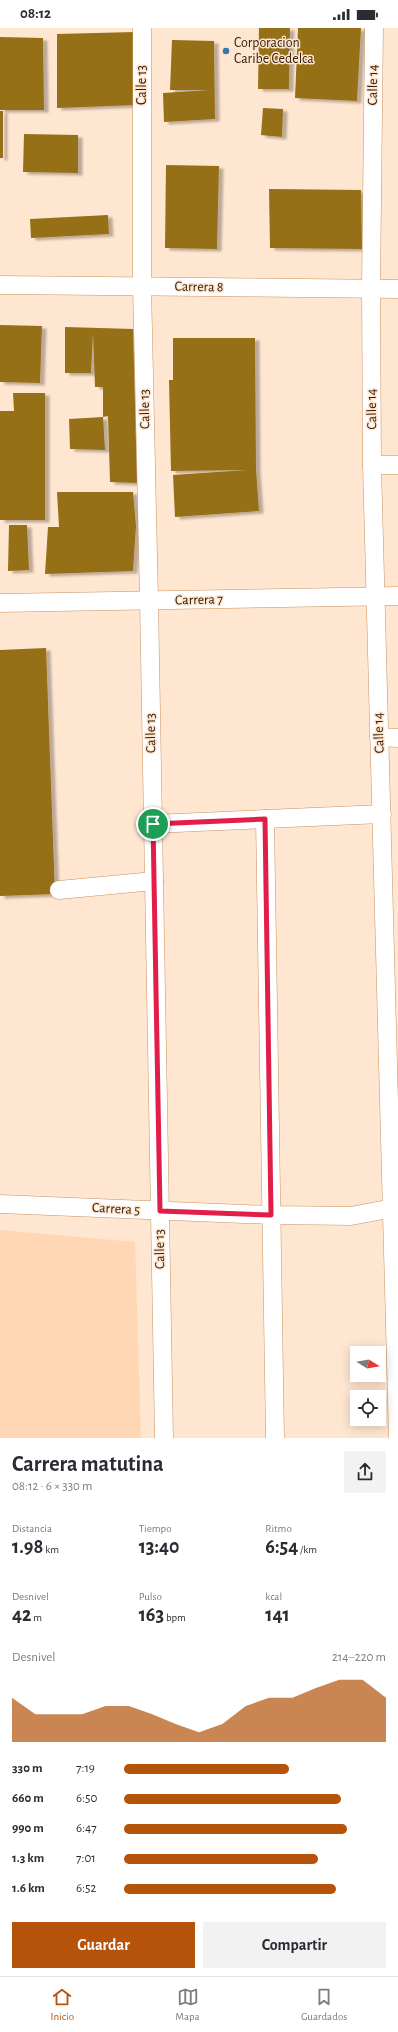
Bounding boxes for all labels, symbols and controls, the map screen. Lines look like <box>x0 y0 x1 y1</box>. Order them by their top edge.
text: 08:12 <box>20 6 51 21</box>
place label: Corporacion Caribe Cedelca <box>234 36 314 66</box>
marker: Corporacion Caribe Cedelca <box>221 46 231 56</box>
street label: Calle 14 <box>366 64 380 106</box>
street label: Calle 13 <box>135 65 149 105</box>
street label: Carrera 8 <box>174 280 224 294</box>
street label: Calle 14 <box>365 388 379 430</box>
street label: Calle 13 <box>138 389 152 429</box>
street label: Carrera 7 <box>175 593 223 607</box>
street label: Calle 14 <box>371 712 387 754</box>
street label: Calle 13 <box>144 713 158 753</box>
pin <box>136 807 170 841</box>
icon: arrive <box>142 813 164 835</box>
street label: Carrera 5 <box>92 1201 141 1217</box>
street label: Calle 13 <box>153 1229 167 1269</box>
north arrow <box>350 1346 386 1382</box>
map controls <box>350 1346 386 1426</box>
button: locate <box>350 1390 386 1426</box>
button: share <box>344 1451 386 1493</box>
text: Carrera matutina <box>12 1453 164 1475</box>
text: 08:12 · 6 × 330 m <box>12 1480 92 1493</box>
text: Distancia <box>12 1523 52 1534</box>
text: Tiempo <box>139 1523 172 1534</box>
text: Ritmo <box>265 1523 292 1534</box>
text: 1.98 <box>12 1537 43 1557</box>
text: 13:40 <box>139 1537 180 1557</box>
text: 6:54 <box>265 1537 298 1557</box>
text: km <box>43 1544 59 1555</box>
text: /km <box>298 1544 317 1555</box>
text: Desnivel <box>12 1591 49 1602</box>
text: Pulso <box>139 1591 162 1602</box>
text: kcal <box>265 1591 282 1602</box>
text: 42 <box>12 1605 31 1625</box>
text: 163 <box>139 1605 164 1625</box>
text: 141 <box>265 1605 290 1625</box>
text: m <box>31 1612 42 1623</box>
text: bpm <box>164 1612 186 1623</box>
text: Desnivel <box>12 1651 56 1664</box>
text: 214–220 m <box>332 1651 386 1664</box>
text: 330 m <box>12 1762 42 1775</box>
text: 7:19 <box>76 1762 95 1775</box>
text: 660 m <box>12 1792 44 1805</box>
text: 6:50 <box>76 1792 97 1805</box>
text: 990 m <box>12 1822 44 1835</box>
text: 6:47 <box>76 1822 97 1835</box>
text: 1.3 km <box>12 1852 44 1865</box>
text: 7:01 <box>76 1852 96 1865</box>
text: 1.6 km <box>12 1882 45 1895</box>
text: 6:52 <box>76 1882 96 1895</box>
button: Guardar <box>12 1922 195 1968</box>
button: Compartir <box>203 1922 386 1968</box>
tab: Inicio <box>51 1986 74 2023</box>
tab: Mapa <box>175 1986 200 2023</box>
tab: Guardados <box>301 1986 347 2023</box>

